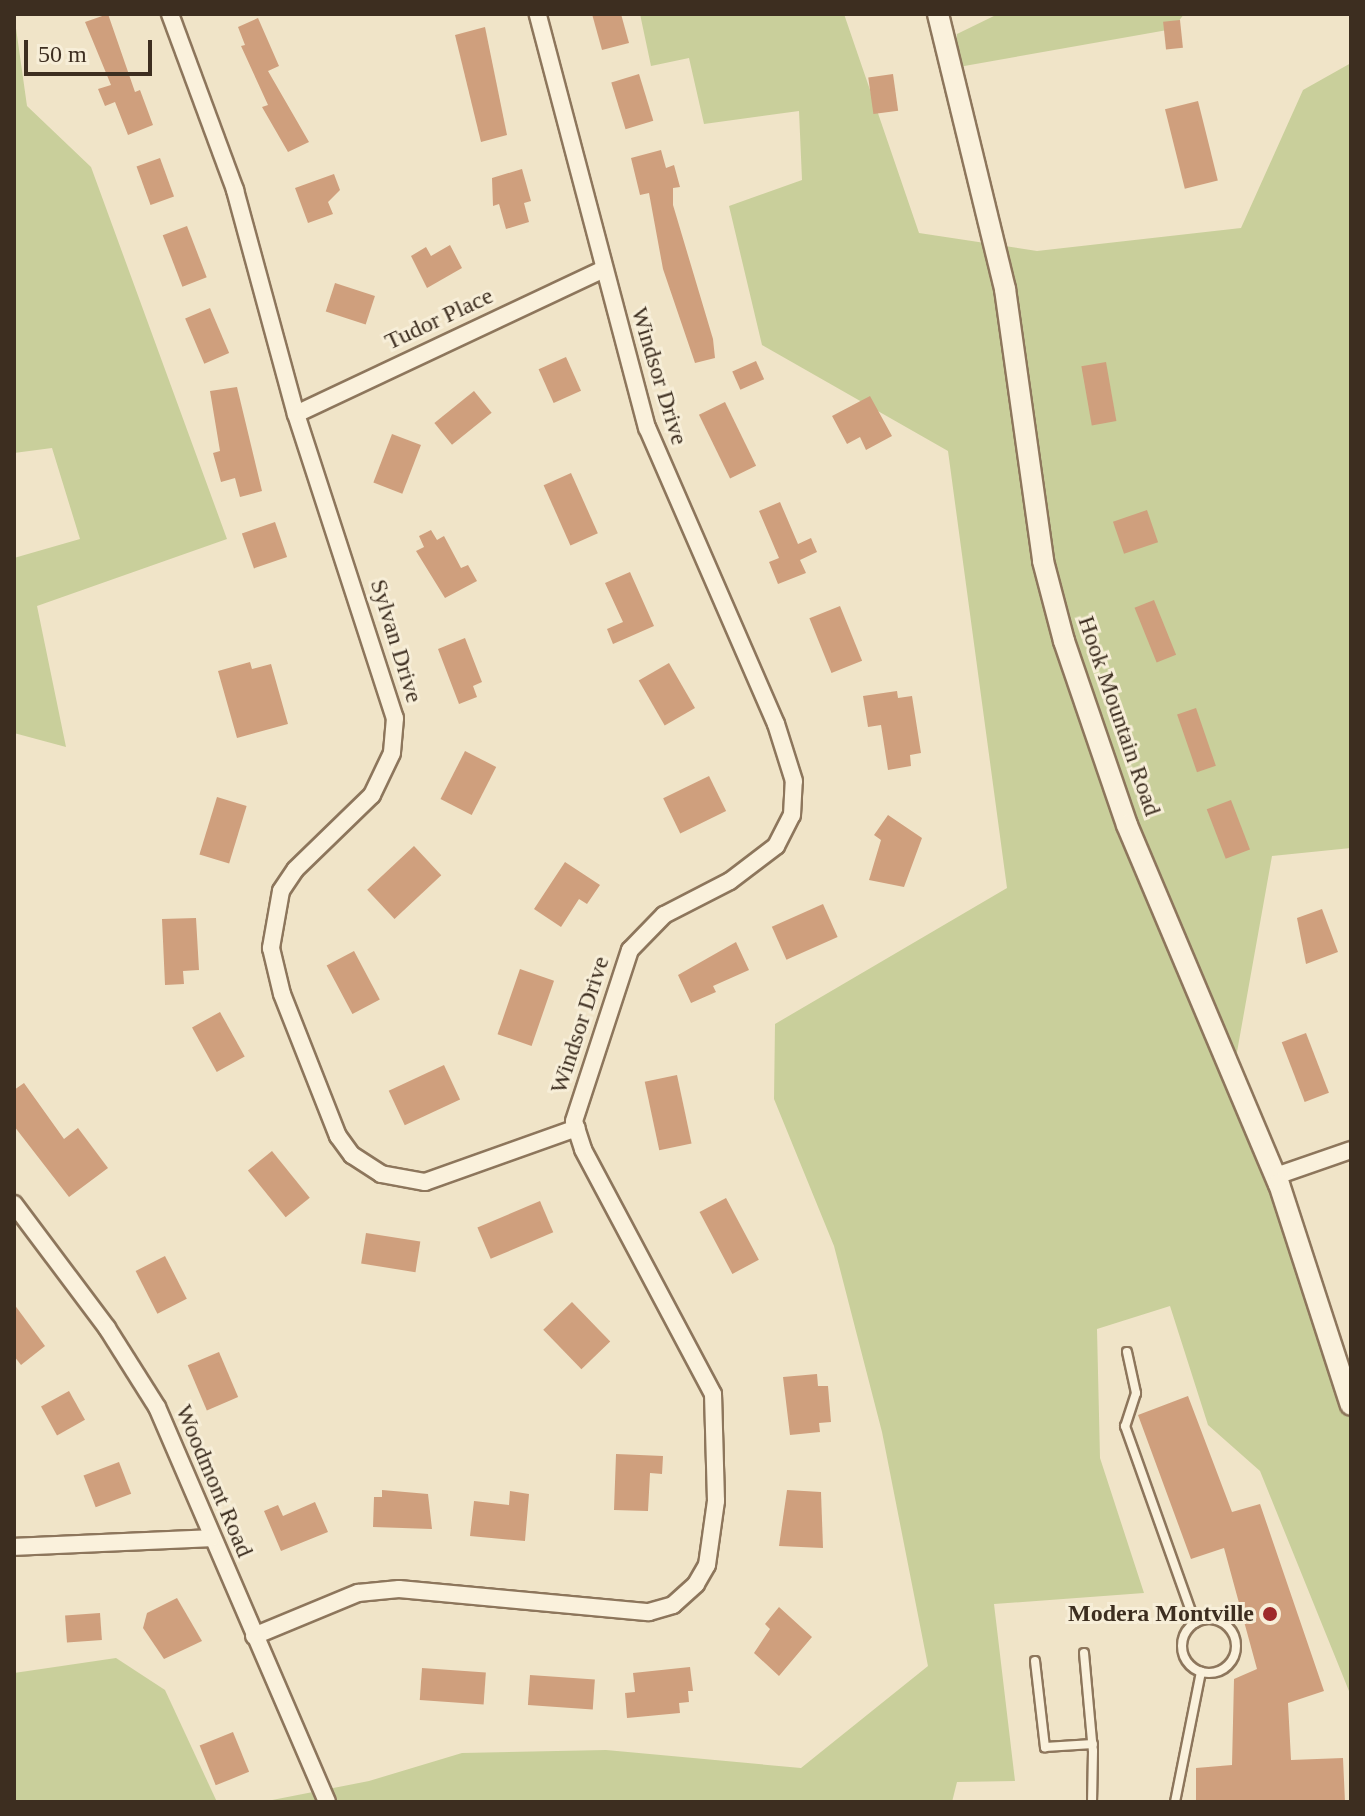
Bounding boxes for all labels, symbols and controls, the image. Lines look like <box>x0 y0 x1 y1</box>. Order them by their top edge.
scale bar <box>28 24 156 74</box>
text: 50 m <box>38 41 87 67</box>
street label: Tudor Place <box>380 281 498 357</box>
street label: Windsor Drive <box>624 304 694 448</box>
street label: Sylvan Drive <box>364 576 428 706</box>
street label: Hook Mountain Road <box>1071 612 1167 820</box>
street label: Windsor Drive <box>544 953 616 1097</box>
street label: Woodmont Road <box>169 1400 259 1562</box>
place label: Modera Montville <box>1068 1600 1254 1628</box>
marker: Modera Montville <box>1261 1605 1279 1623</box>

